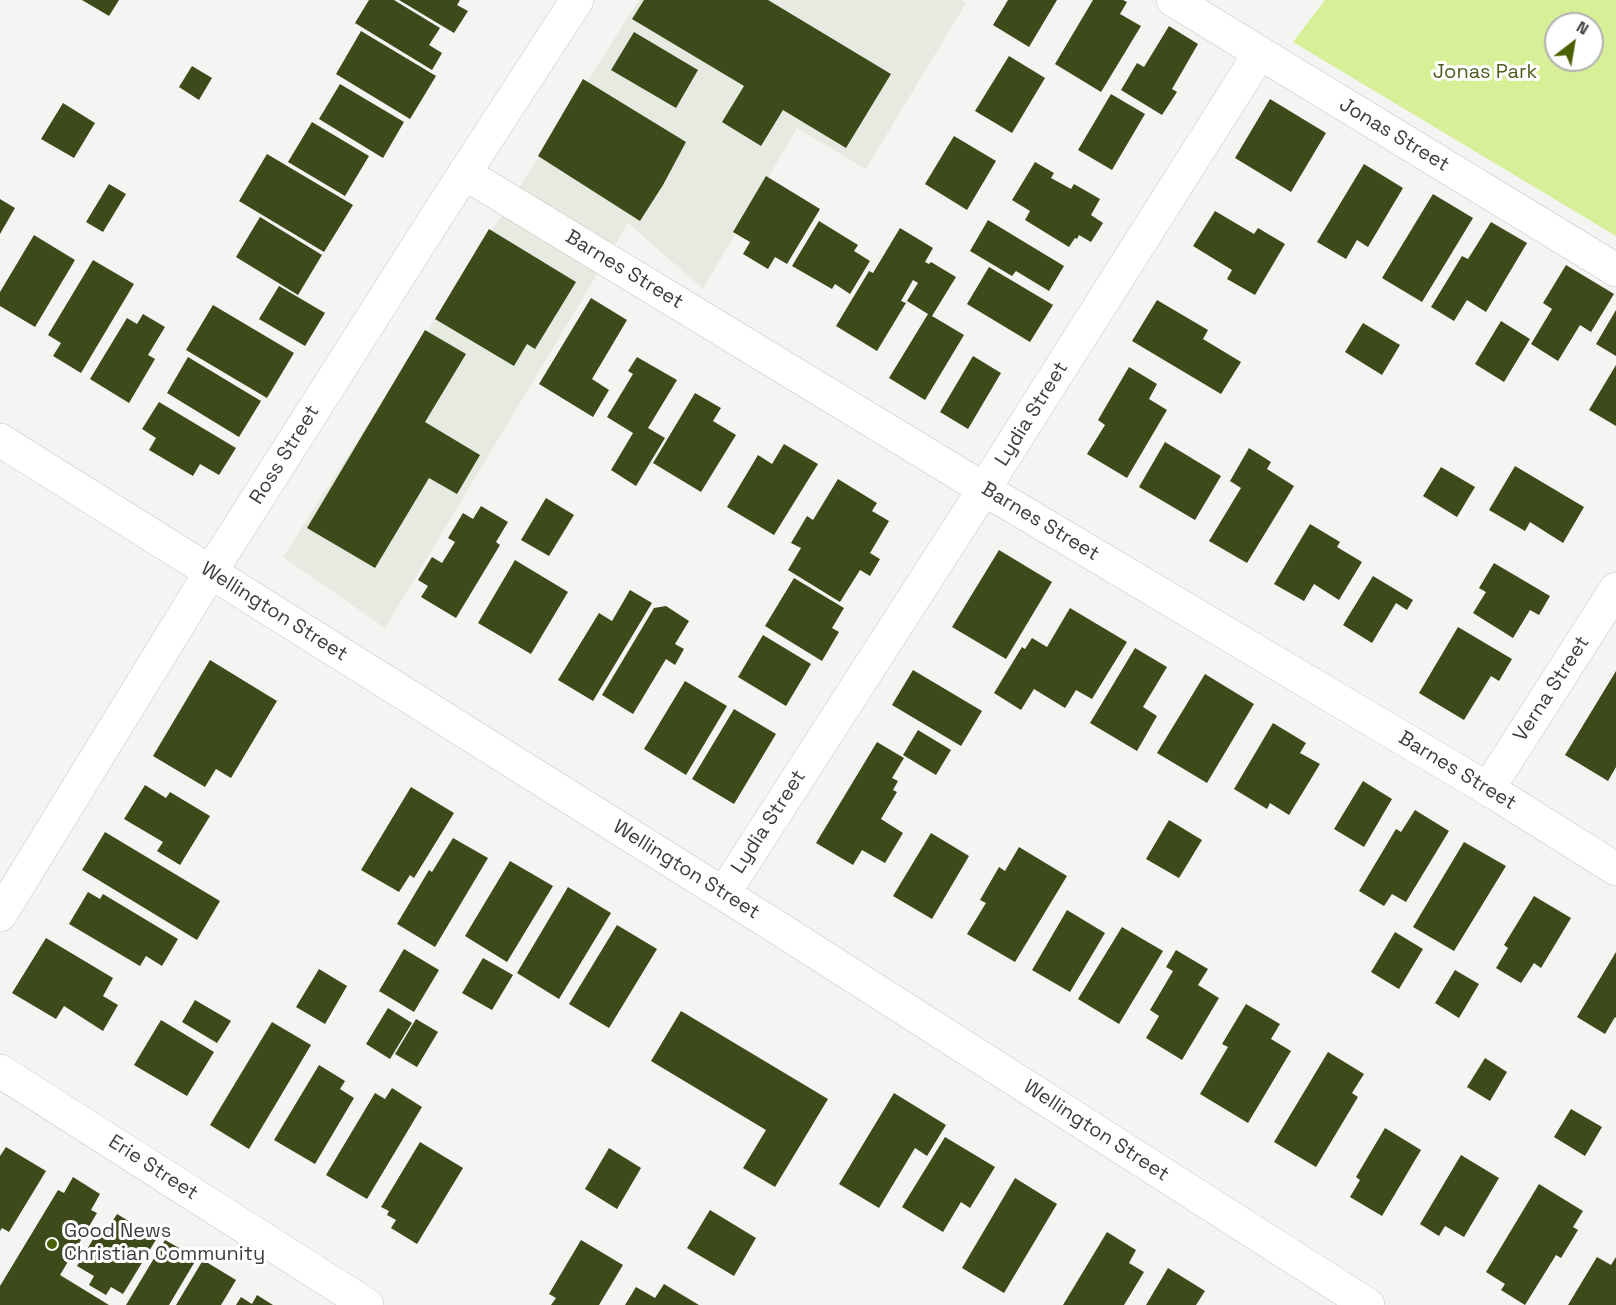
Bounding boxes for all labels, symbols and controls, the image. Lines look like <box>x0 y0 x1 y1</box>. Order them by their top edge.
north arrow <box>1544 12 1604 72</box>
text: N <box>1572 16 1592 40</box>
park label: Jonas Park <box>1433 61 1537 85</box>
street label: Jonas Street <box>1335 93 1453 177</box>
street label: Barnes Street <box>561 225 687 315</box>
street label: Lydia Street <box>990 357 1074 471</box>
street label: Ross Street <box>245 401 325 509</box>
street label: Barnes Street <box>977 477 1103 567</box>
street label: Wellington Street <box>196 557 352 667</box>
street label: Verna Street <box>1509 632 1595 746</box>
street label: Barnes Street <box>1394 726 1520 816</box>
street label: Lydia Street <box>727 766 811 878</box>
street label: Wellington Street <box>608 815 764 925</box>
street label: Wellington Street <box>1019 1075 1173 1187</box>
street label: Erie Street <box>104 1130 202 1206</box>
place label: Good News Christian Community <box>64 1220 265 1267</box>
marker: Good News Christian Community <box>45 1237 59 1251</box>

